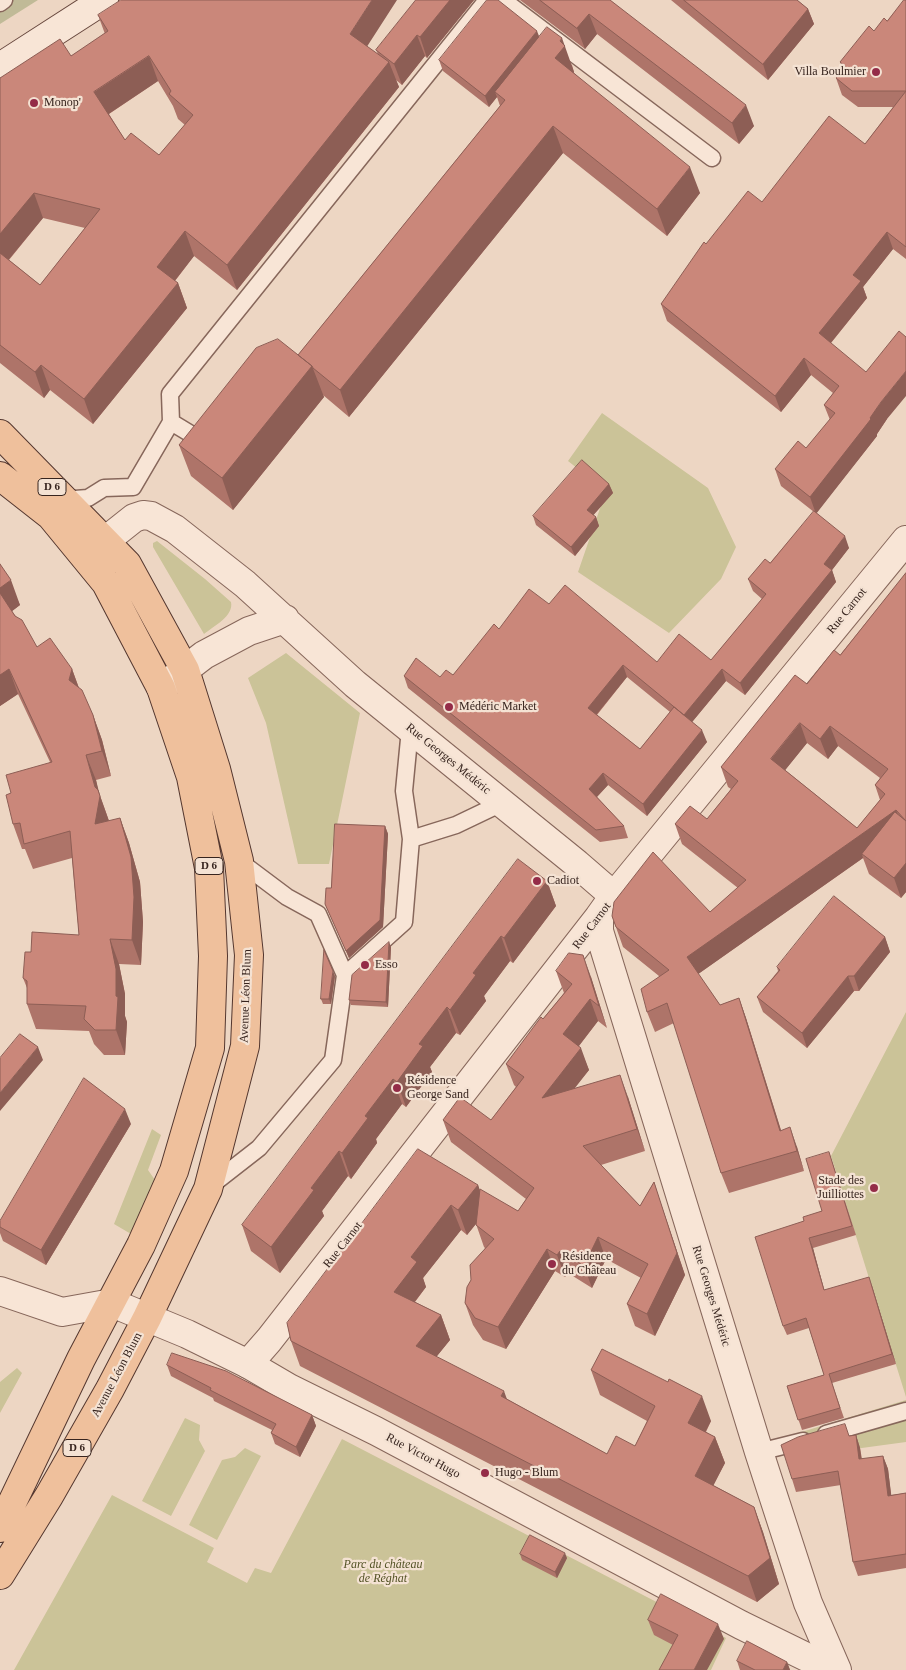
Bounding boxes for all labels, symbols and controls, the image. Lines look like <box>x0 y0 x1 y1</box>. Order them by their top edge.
place label: Villa Boulmier <box>794 65 866 79</box>
marker: Villa Boulmier <box>870 66 882 78</box>
place label: Monop' <box>44 96 81 110</box>
marker: Monop' <box>28 97 40 109</box>
road number: D 6 <box>38 478 66 496</box>
street label: Rue Carnot <box>824 585 870 637</box>
place label: Médéric Market <box>459 700 537 714</box>
marker: Médéric Market <box>443 701 455 713</box>
street label: Rue Georges Médéric <box>403 720 493 798</box>
road number: D 6 <box>195 858 223 874</box>
place label: Cadiot <box>547 874 579 888</box>
marker: Cadiot <box>531 875 543 887</box>
street label: Rue Carnot <box>570 900 614 952</box>
street label: Avenue Léon Blum <box>237 949 255 1043</box>
place label: Esso <box>375 958 398 972</box>
marker: Esso <box>359 959 371 971</box>
place label: Résidence George Sand <box>407 1074 469 1102</box>
marker: Résidence George Sand <box>391 1082 403 1094</box>
place label: Stade des Juilliottes <box>817 1174 864 1202</box>
marker: Stade des Juilliottes <box>868 1182 880 1194</box>
street label: Rue Carnot <box>320 1219 366 1271</box>
street label: Rue Georges Médéric <box>689 1244 733 1348</box>
place label: Résidence du Château <box>562 1250 616 1278</box>
marker: Résidence du Château <box>546 1258 558 1270</box>
street label: Avenue Léon Blum <box>89 1330 145 1420</box>
street label: Rue Victor Hugo <box>383 1430 463 1482</box>
road number: D 6 <box>63 1440 91 1456</box>
place label: Hugo - Blum <box>495 1466 558 1480</box>
marker: Hugo - Blum <box>479 1467 491 1479</box>
park label: Parc du château de Réghat <box>344 1558 422 1586</box>

